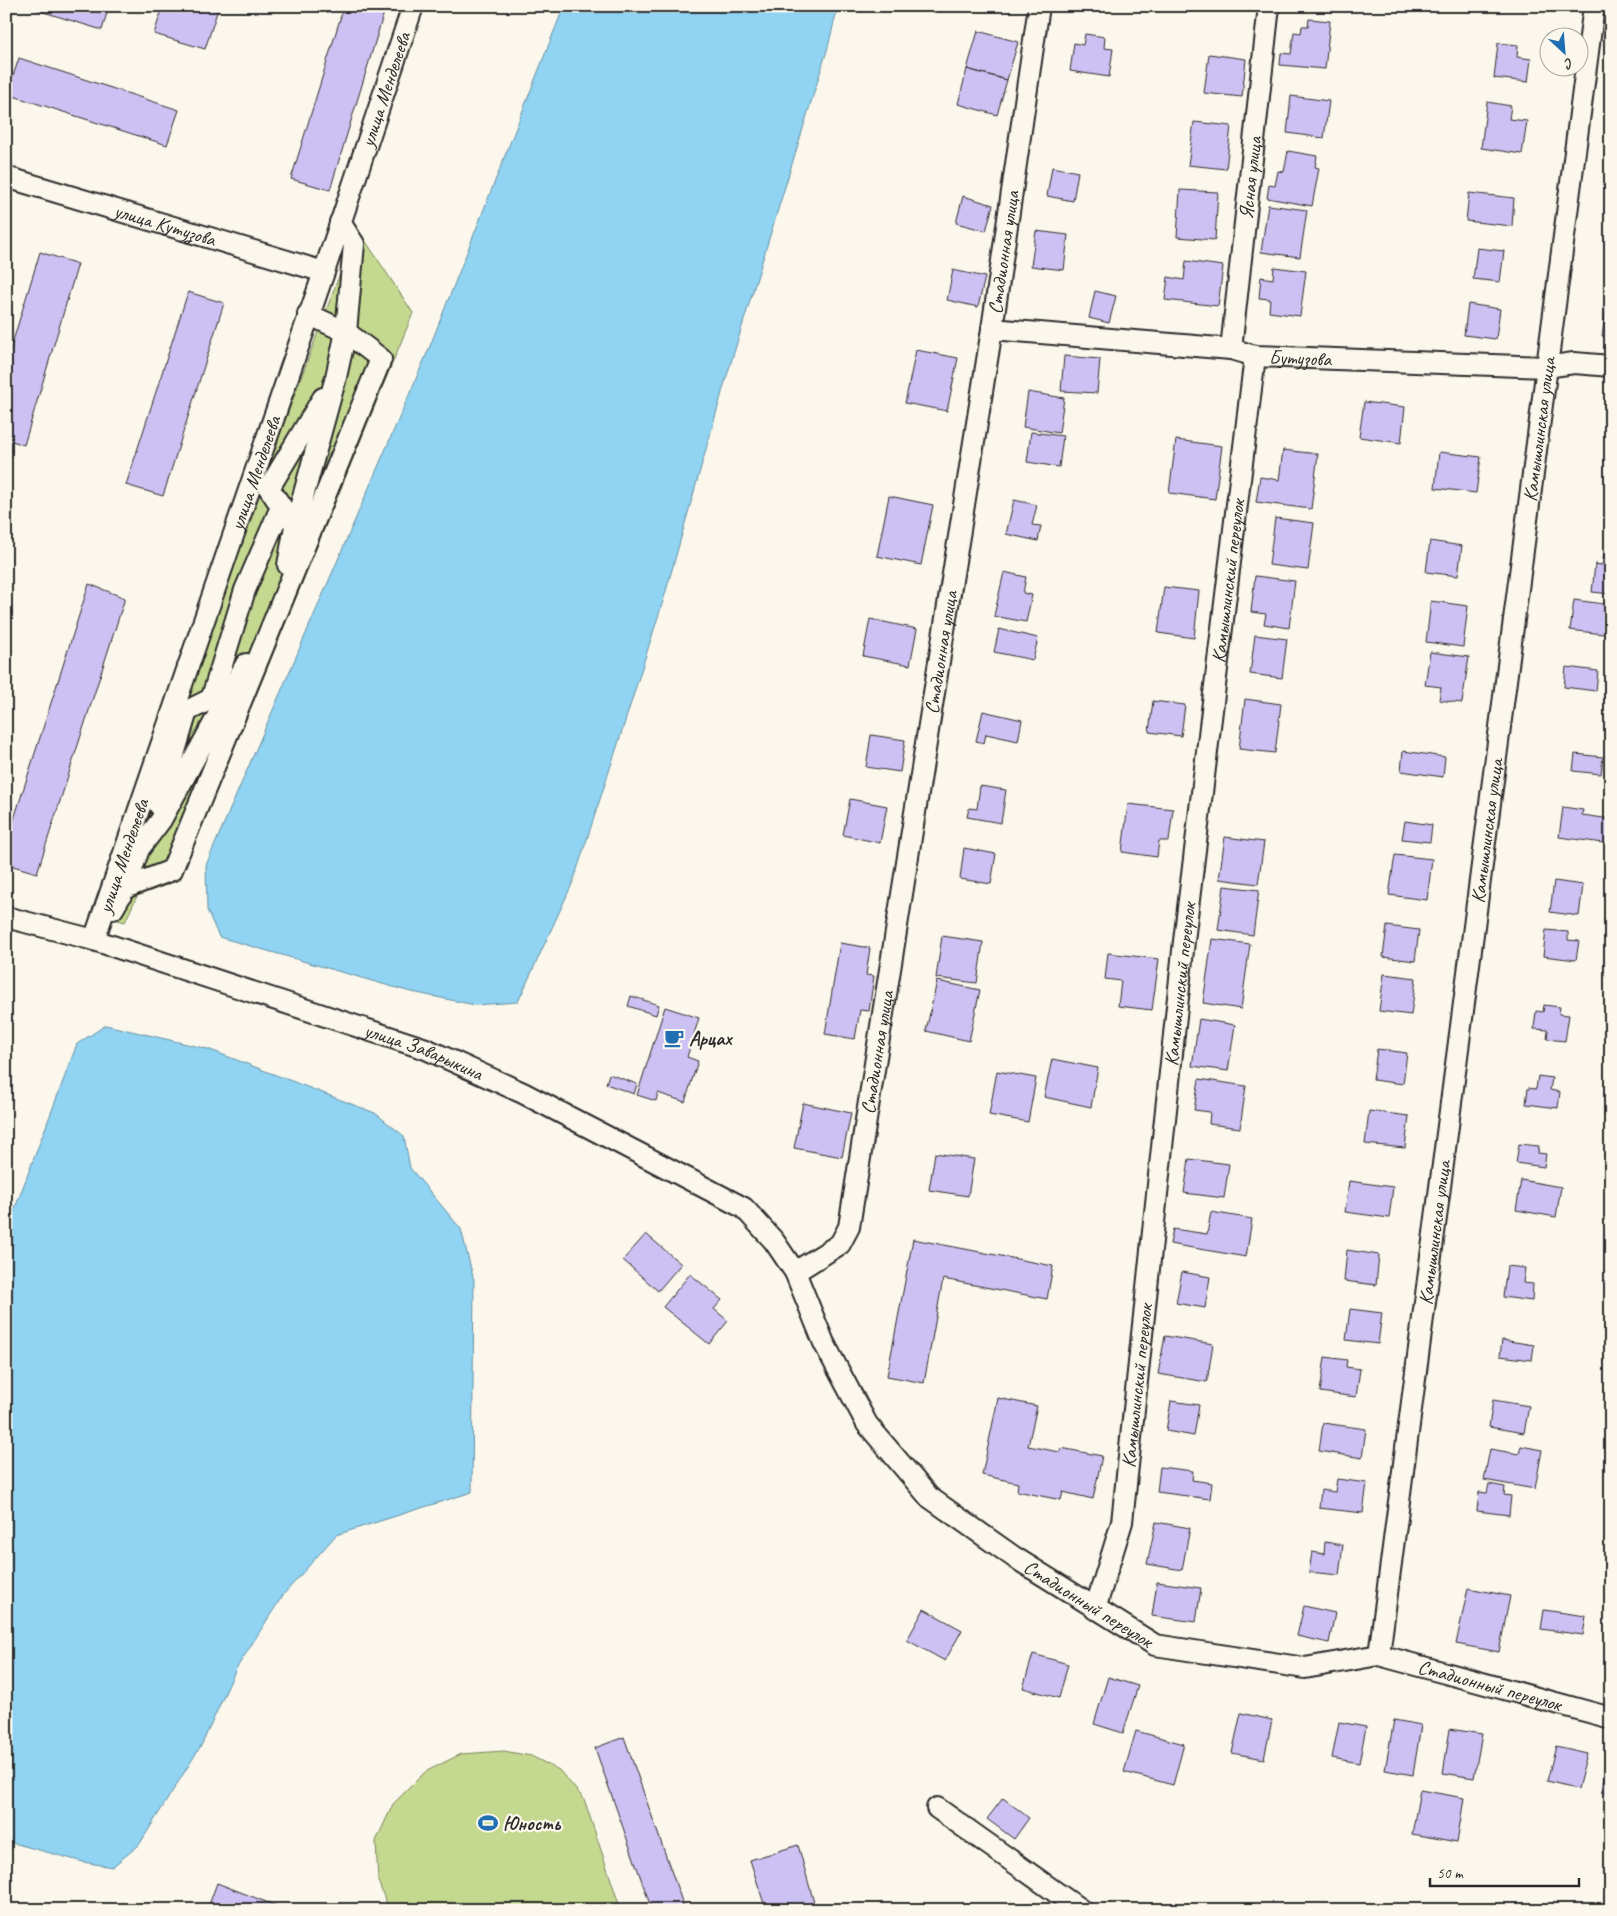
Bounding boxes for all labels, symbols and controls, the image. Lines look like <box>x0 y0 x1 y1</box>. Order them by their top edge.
street label: улица Менделеева <box>354 27 417 151</box>
north arrow <box>1540 28 1590 78</box>
text: С <box>1561 54 1576 73</box>
street label: Ясная улица <box>1233 134 1268 221</box>
street label: Стадионная улица <box>982 187 1025 316</box>
street label: улица Кутузова <box>110 198 220 252</box>
street label: Бутузова <box>1269 345 1333 372</box>
street label: Камышлинская улица <box>1518 354 1561 503</box>
street label: улица Менделеева <box>224 411 287 534</box>
street label: Камышлинский переулок <box>1206 496 1251 664</box>
street label: Стадионная улица <box>919 587 963 716</box>
street label: Камышлинская улица <box>1465 756 1509 905</box>
street label: улица Менделеева <box>92 794 155 917</box>
street label: Камышлинский переулок <box>1159 899 1202 1067</box>
street label: Стадионная улица <box>855 987 900 1116</box>
street label: улица Заварыкина <box>360 1017 489 1087</box>
place label: Арцах <box>689 1026 733 1051</box>
cafe icon: Арцах <box>663 1027 685 1049</box>
street label: Камышлинская улица <box>1413 1157 1457 1306</box>
street label: Камышлинский переулок <box>1116 1301 1158 1469</box>
street label: Стадионный переулок <box>1019 1554 1159 1654</box>
street label: Стадионный переулок <box>1415 1654 1565 1717</box>
place label: Юность <box>503 1811 561 1836</box>
sports icon: Юность <box>477 1812 499 1834</box>
scale bar <box>1430 1856 1578 1888</box>
text: 50 m <box>1437 1864 1464 1883</box>

